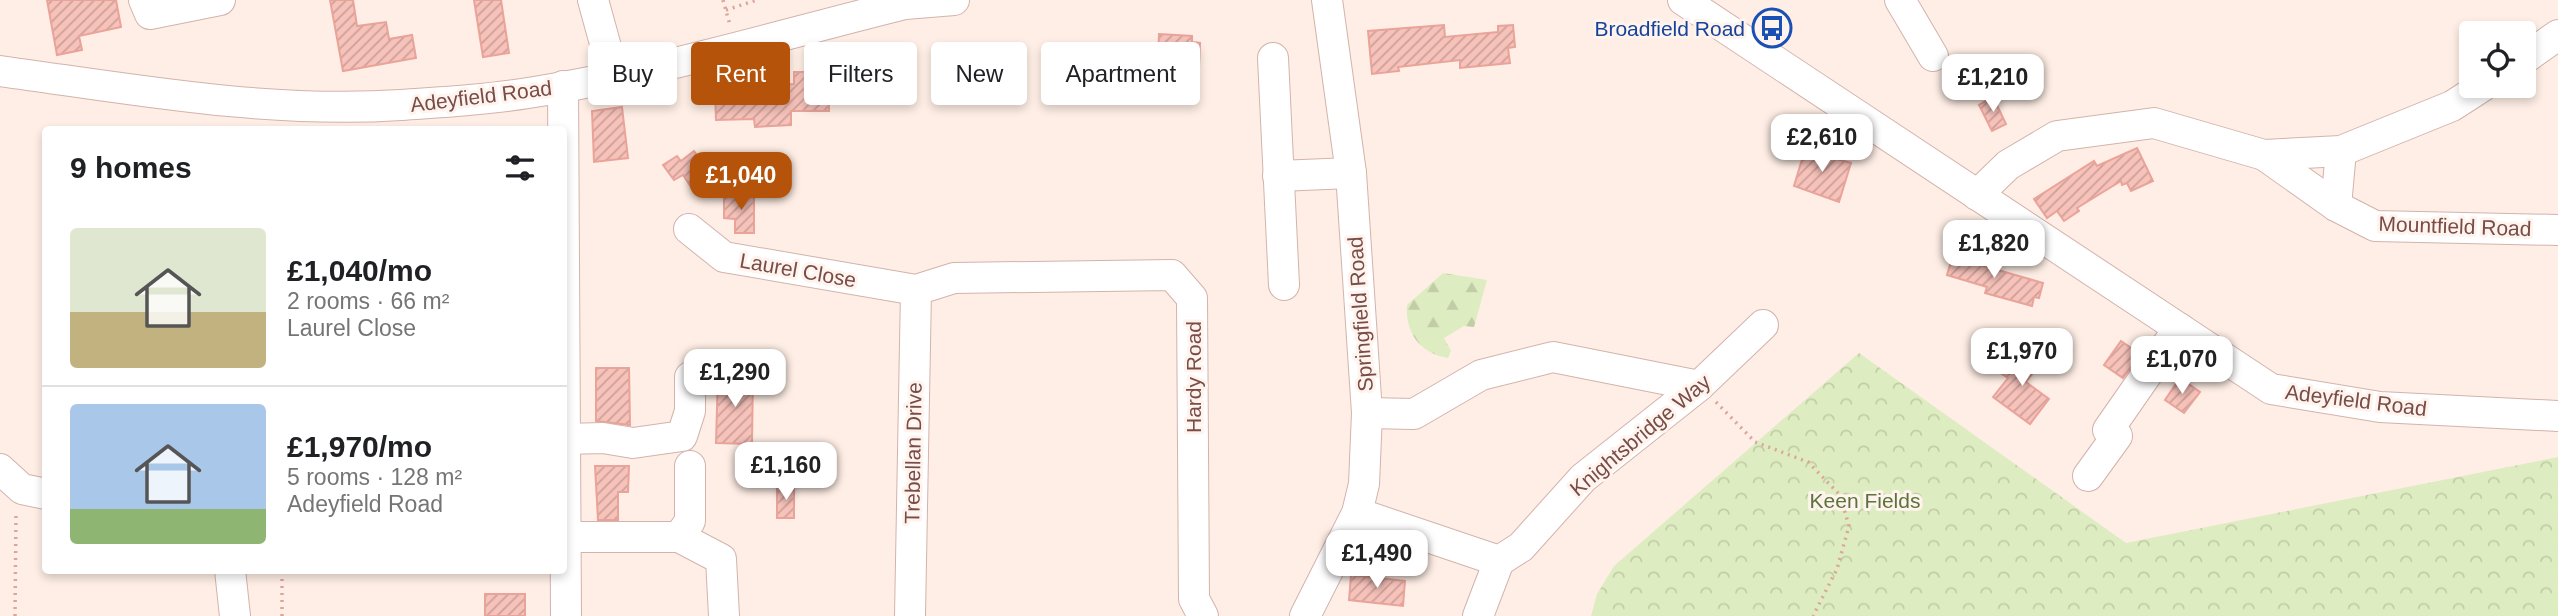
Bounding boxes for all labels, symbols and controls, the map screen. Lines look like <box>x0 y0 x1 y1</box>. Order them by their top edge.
bus stop icon: Broadfield Road <box>1751 7 1793 49</box>
place label: Broadfield Road <box>1594 17 1745 40</box>
map controls <box>2459 21 2536 98</box>
button: locate <box>2459 21 2536 98</box>
chip: Buy <box>588 42 677 105</box>
chip: Rent <box>691 42 790 105</box>
chip: Filters <box>804 42 917 105</box>
chip: New <box>931 42 1027 105</box>
chip: Apartment <box>1041 42 1200 105</box>
pin: £1,210 <box>1936 54 2050 114</box>
text: £1,210 <box>1958 64 2028 90</box>
street label: Adeyfield Road <box>409 76 553 116</box>
pin: £2,610 <box>1765 114 1879 174</box>
text: £2,610 <box>1787 124 1857 150</box>
icon: filters <box>501 149 539 187</box>
text: 9 homes <box>70 151 192 184</box>
pin: £1,040 <box>684 152 798 212</box>
text: £1,040 <box>706 162 776 188</box>
street label: Mountfield Road <box>2378 212 2532 240</box>
pin: £1,820 <box>1937 220 2051 280</box>
text: £1,820 <box>1959 230 2029 256</box>
street label: Springfield Road <box>1343 236 1377 392</box>
street label: Laurel Close <box>738 248 858 292</box>
text: £1,040/mo <box>287 254 432 287</box>
icon: home <box>126 256 210 340</box>
text: 2 rooms · 66 m² <box>287 288 449 314</box>
text: Laurel Close <box>287 315 416 341</box>
street label: Hardy Road <box>1182 321 1205 433</box>
pin: £1,970 <box>1965 328 2079 388</box>
pin: £1,070 <box>2125 336 2239 396</box>
text: £1,970 <box>1987 338 2057 364</box>
text: £1,070 <box>2147 346 2217 372</box>
pin: £1,290 <box>678 350 792 409</box>
text: £1,290 <box>700 359 770 385</box>
street label: Knightsbridge Way <box>1565 369 1715 500</box>
street label: Adeyfield Road <box>2284 380 2428 420</box>
street label: Trebellan Drive <box>900 382 926 524</box>
text: £1,970/mo <box>287 430 432 463</box>
icon: home <box>126 432 210 516</box>
pin: £1,160 <box>729 442 843 502</box>
text: £1,160 <box>751 452 821 478</box>
text: 5 rooms · 128 m² <box>287 464 462 490</box>
park label: Keen Fields <box>1810 489 1920 512</box>
text: Adeyfield Road <box>287 491 443 517</box>
pin: £1,490 <box>1320 530 1434 590</box>
text: £1,490 <box>1342 540 1412 566</box>

